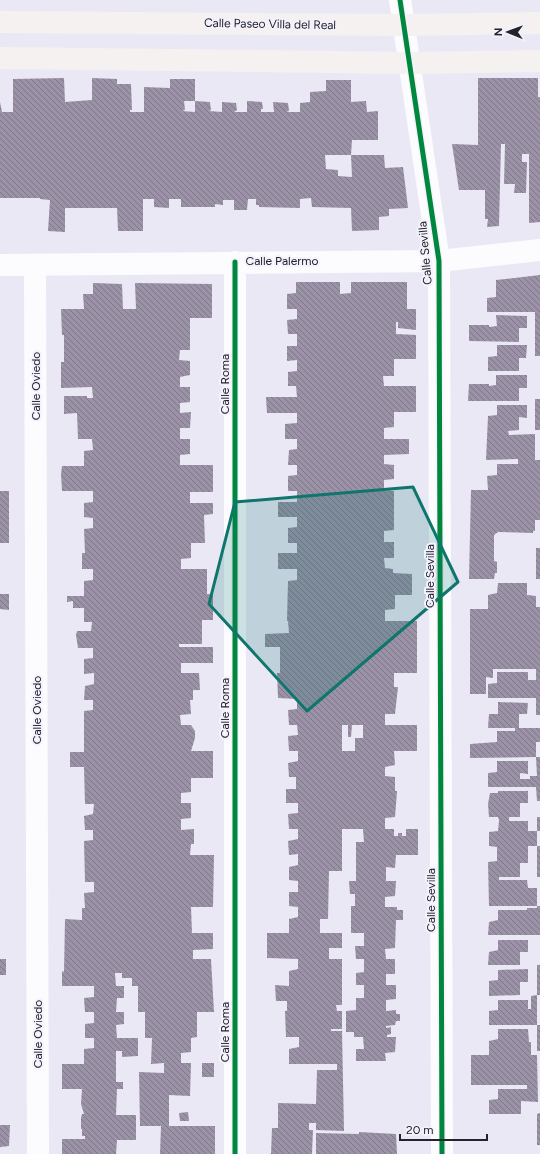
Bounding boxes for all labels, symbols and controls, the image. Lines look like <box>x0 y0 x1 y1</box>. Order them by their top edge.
north arrow <box>488 12 528 52</box>
street label: Calle Paseo Villa del Real <box>204 16 336 32</box>
text: N <box>492 27 505 36</box>
street label: Calle Sevilla <box>415 221 435 285</box>
street label: Calle Palermo <box>246 254 319 268</box>
street label: Calle Oviedo <box>29 352 43 420</box>
street label: Calle Roma <box>218 354 232 414</box>
street label: Calle Sevilla <box>423 544 437 608</box>
street label: Calle Oviedo <box>30 676 44 744</box>
street label: Calle Roma <box>218 678 232 738</box>
street label: Calle Sevilla <box>424 868 438 932</box>
street label: Calle Oviedo <box>31 1000 45 1068</box>
street label: Calle Roma <box>218 1002 232 1062</box>
scale bar <box>400 1116 487 1142</box>
text: 20 m <box>406 1123 434 1137</box>

